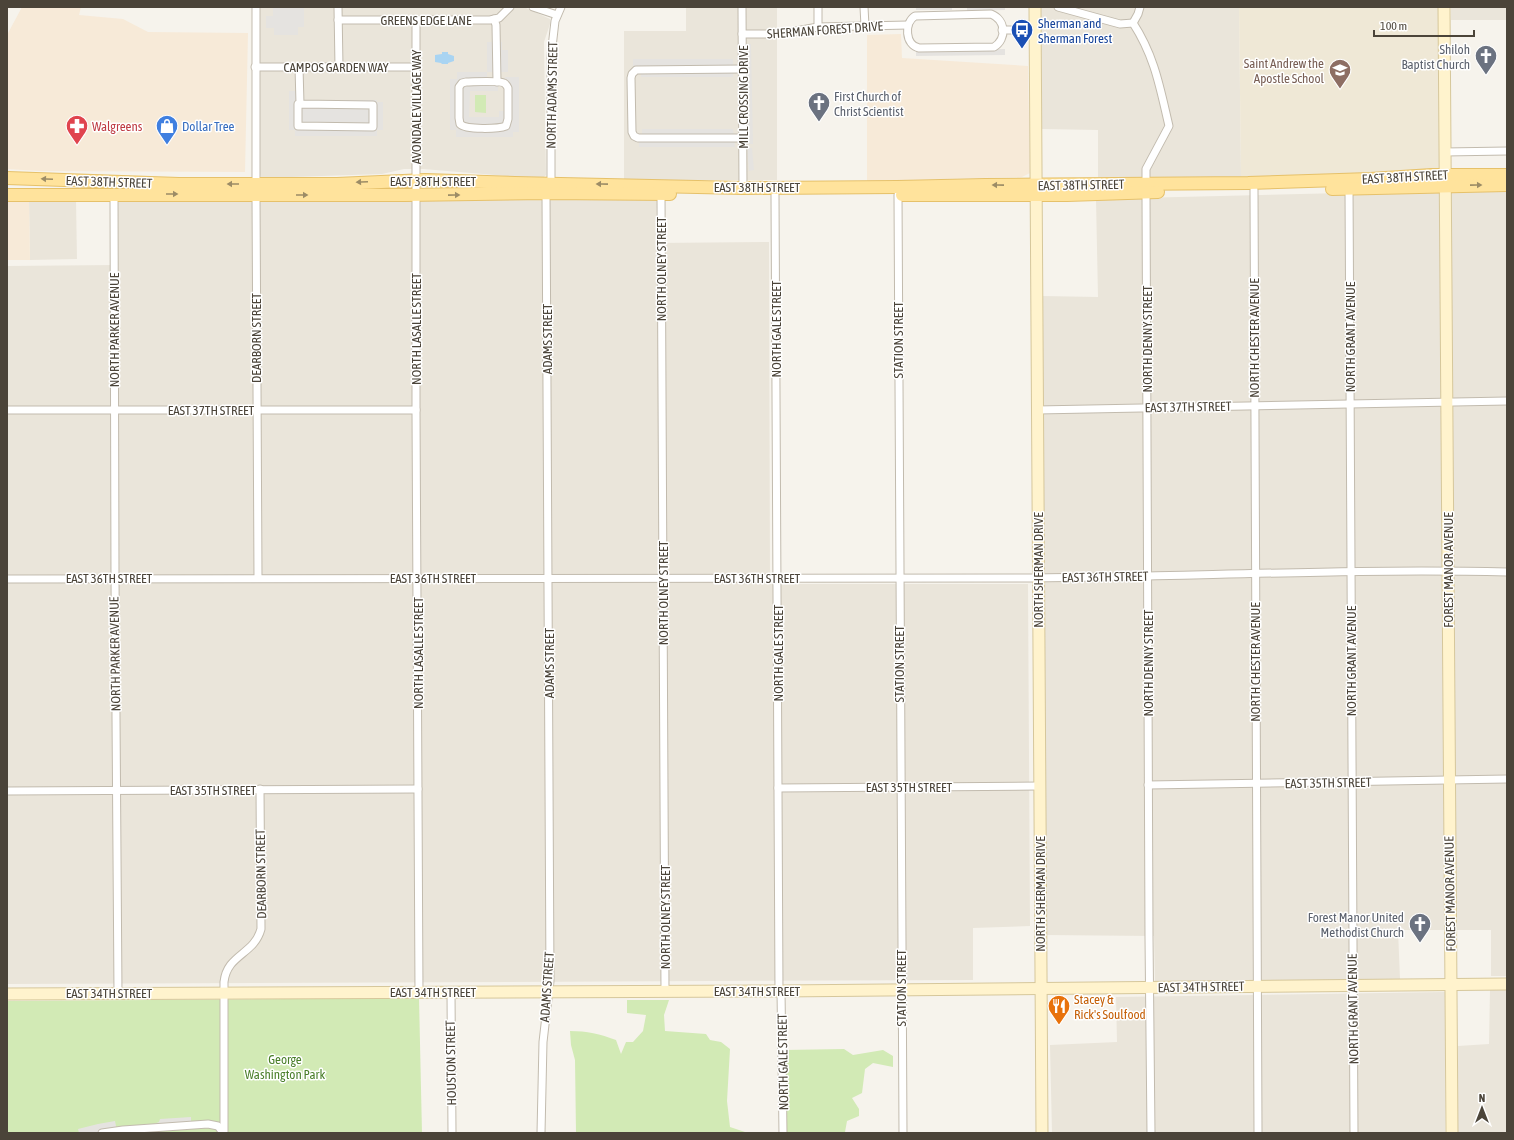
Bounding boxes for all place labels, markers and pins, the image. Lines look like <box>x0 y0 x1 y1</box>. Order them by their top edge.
place label: Sherman and Sherman Forest <box>1038 16 1112 46</box>
bus stop icon: Sherman and Sherman Forest <box>1009 17 1035 50</box>
place label: Shiloh Baptist Church <box>1401 42 1470 72</box>
church icon: Shiloh Baptist Church <box>1473 43 1499 76</box>
place label: Saint Andrew the Apostle School <box>1244 56 1325 86</box>
school or university icon: Saint Andrew the Apostle School <box>1327 57 1353 90</box>
place label: First Church of Christ Scientist <box>834 89 904 119</box>
church icon: First Church of Christ Scientist <box>806 90 832 123</box>
pharmacy icon: Walgreens <box>64 113 90 146</box>
shop icon: Dollar Tree <box>154 113 180 146</box>
place label: Walgreens <box>92 119 143 134</box>
place label: Dollar Tree <box>182 119 235 134</box>
place label: Forest Manor United Methodist Church <box>1308 910 1404 940</box>
church icon: Forest Manor United Methodist Church <box>1407 911 1433 944</box>
place label: Stacey & Rick's Soulfood <box>1074 992 1146 1022</box>
restaurant icon: Stacey & Rick's Soulfood <box>1046 993 1072 1026</box>

